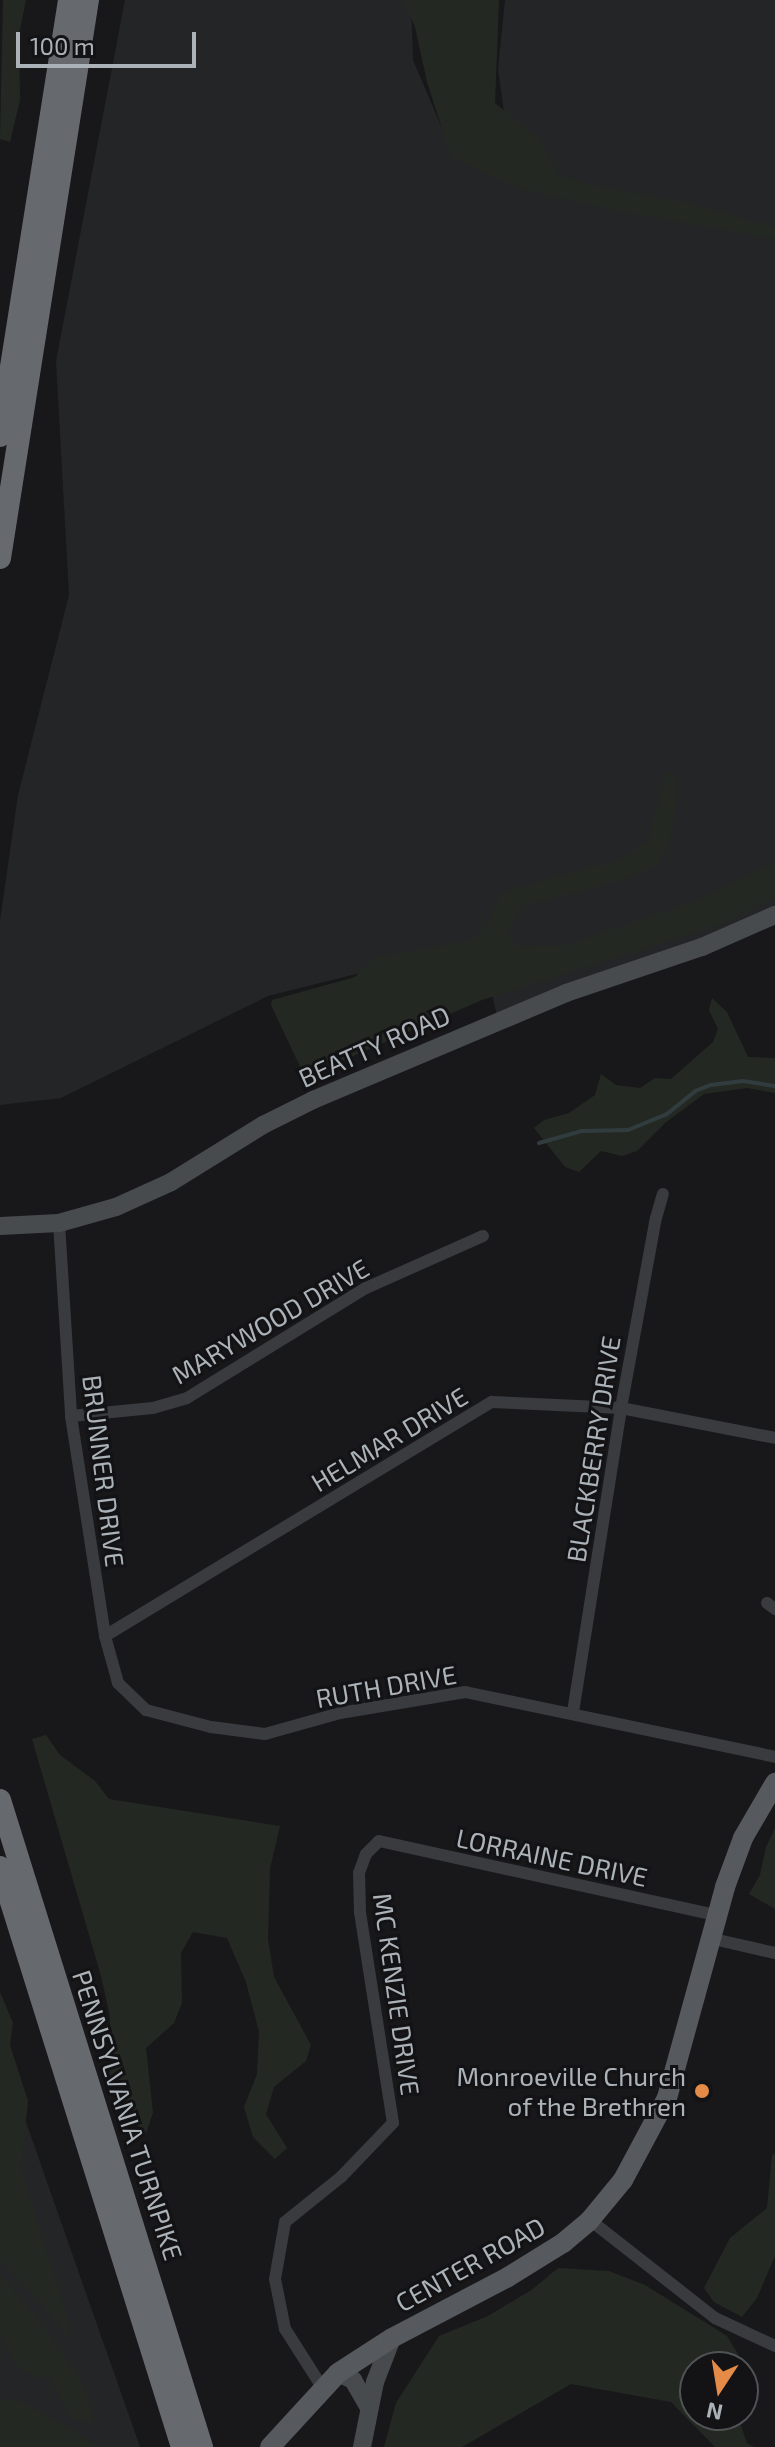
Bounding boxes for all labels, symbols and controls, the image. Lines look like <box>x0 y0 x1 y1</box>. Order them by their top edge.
scale bar <box>20 16 200 66</box>
text: 100 m <box>30 31 95 60</box>
street label: BEATTY ROAD <box>293 999 455 1093</box>
street label: MARYWOOD DRIVE <box>166 1252 374 1390</box>
street label: BLACKBERRY DRIVE <box>560 1333 626 1565</box>
street label: BRUNNER DRIVE <box>77 1373 131 1569</box>
street label: HELMAR DRIVE <box>305 1380 473 1498</box>
street label: RUTH DRIVE <box>313 1658 459 1714</box>
street label: LORRAINE DRIVE <box>454 1822 650 1892</box>
street label: MC KENZIE DRIVE <box>367 1891 427 2097</box>
street label: PENNSYLVANIA TURNPIKE <box>66 1966 190 2264</box>
place label: Monroeville Church of the Brethren <box>456 2060 686 2122</box>
marker: Monroeville Church of the Brethren <box>693 2082 711 2100</box>
street label: CENTER ROAD <box>390 2210 550 2318</box>
north arrow <box>679 2351 759 2431</box>
text: N <box>704 2398 725 2427</box>

